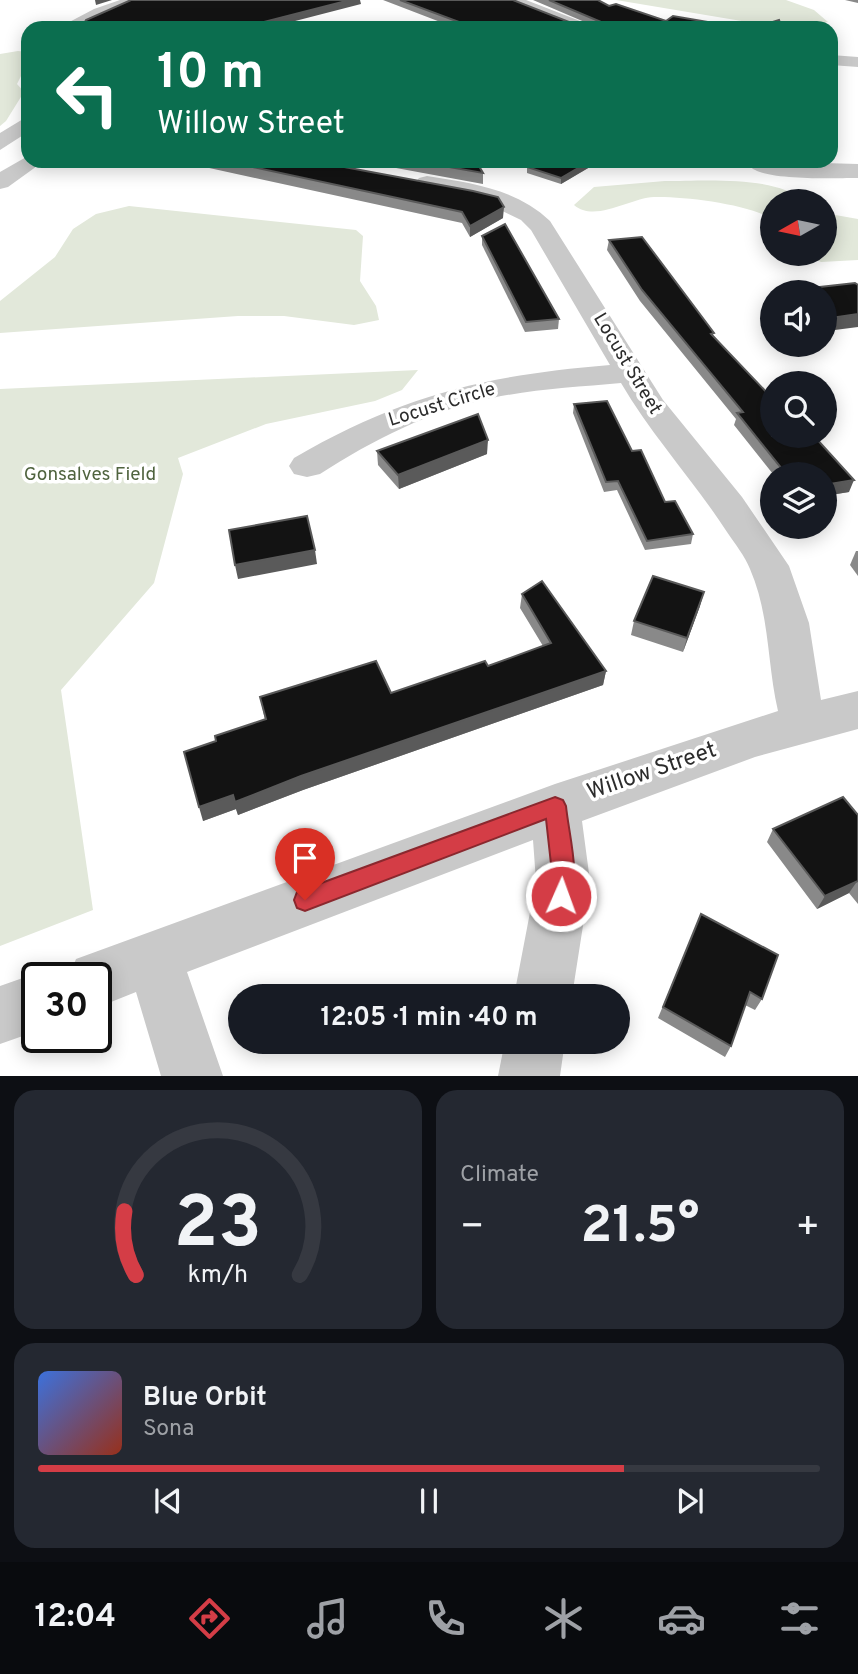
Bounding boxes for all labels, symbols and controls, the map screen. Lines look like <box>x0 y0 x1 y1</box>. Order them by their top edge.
text: 10 m <box>157 44 264 106</box>
icon: left <box>42 49 133 140</box>
text: Willow Street <box>157 105 345 145</box>
north arrow <box>760 189 836 266</box>
map controls <box>760 189 837 539</box>
button: sound <box>760 280 837 357</box>
street label: Locust Street <box>587 309 667 419</box>
button: search <box>760 371 837 448</box>
street label: Locust Circle <box>386 377 498 433</box>
button: layers <box>760 462 837 539</box>
park label: Gonsalves Field <box>24 463 156 487</box>
street label: Willow Street <box>583 736 721 808</box>
pin <box>275 828 335 900</box>
icon: arrive <box>286 839 324 877</box>
position arrow <box>524 859 598 933</box>
speed limit sign: 30 <box>21 962 112 1053</box>
text: 12:05 · 1 min · 40 m <box>320 1002 538 1035</box>
text: Climate <box>460 1161 539 1190</box>
text: 23 <box>174 1182 262 1274</box>
text: 21.5° <box>581 1195 699 1261</box>
text: − <box>460 1204 485 1253</box>
text: + <box>795 1204 820 1253</box>
text: km/h <box>188 1260 248 1292</box>
text: Blue Orbit <box>143 1382 267 1415</box>
text: Sona <box>143 1415 194 1444</box>
icon: previous <box>149 1482 187 1520</box>
icon: pause <box>410 1482 448 1520</box>
icon: next <box>671 1482 709 1520</box>
icon: directions <box>185 1594 234 1643</box>
icon: music <box>303 1594 352 1643</box>
icon: phone <box>421 1594 470 1643</box>
icon: climate <box>539 1594 588 1643</box>
icon: car <box>657 1594 706 1643</box>
icon: filters <box>775 1594 824 1643</box>
text: 12:04 <box>34 1598 116 1638</box>

